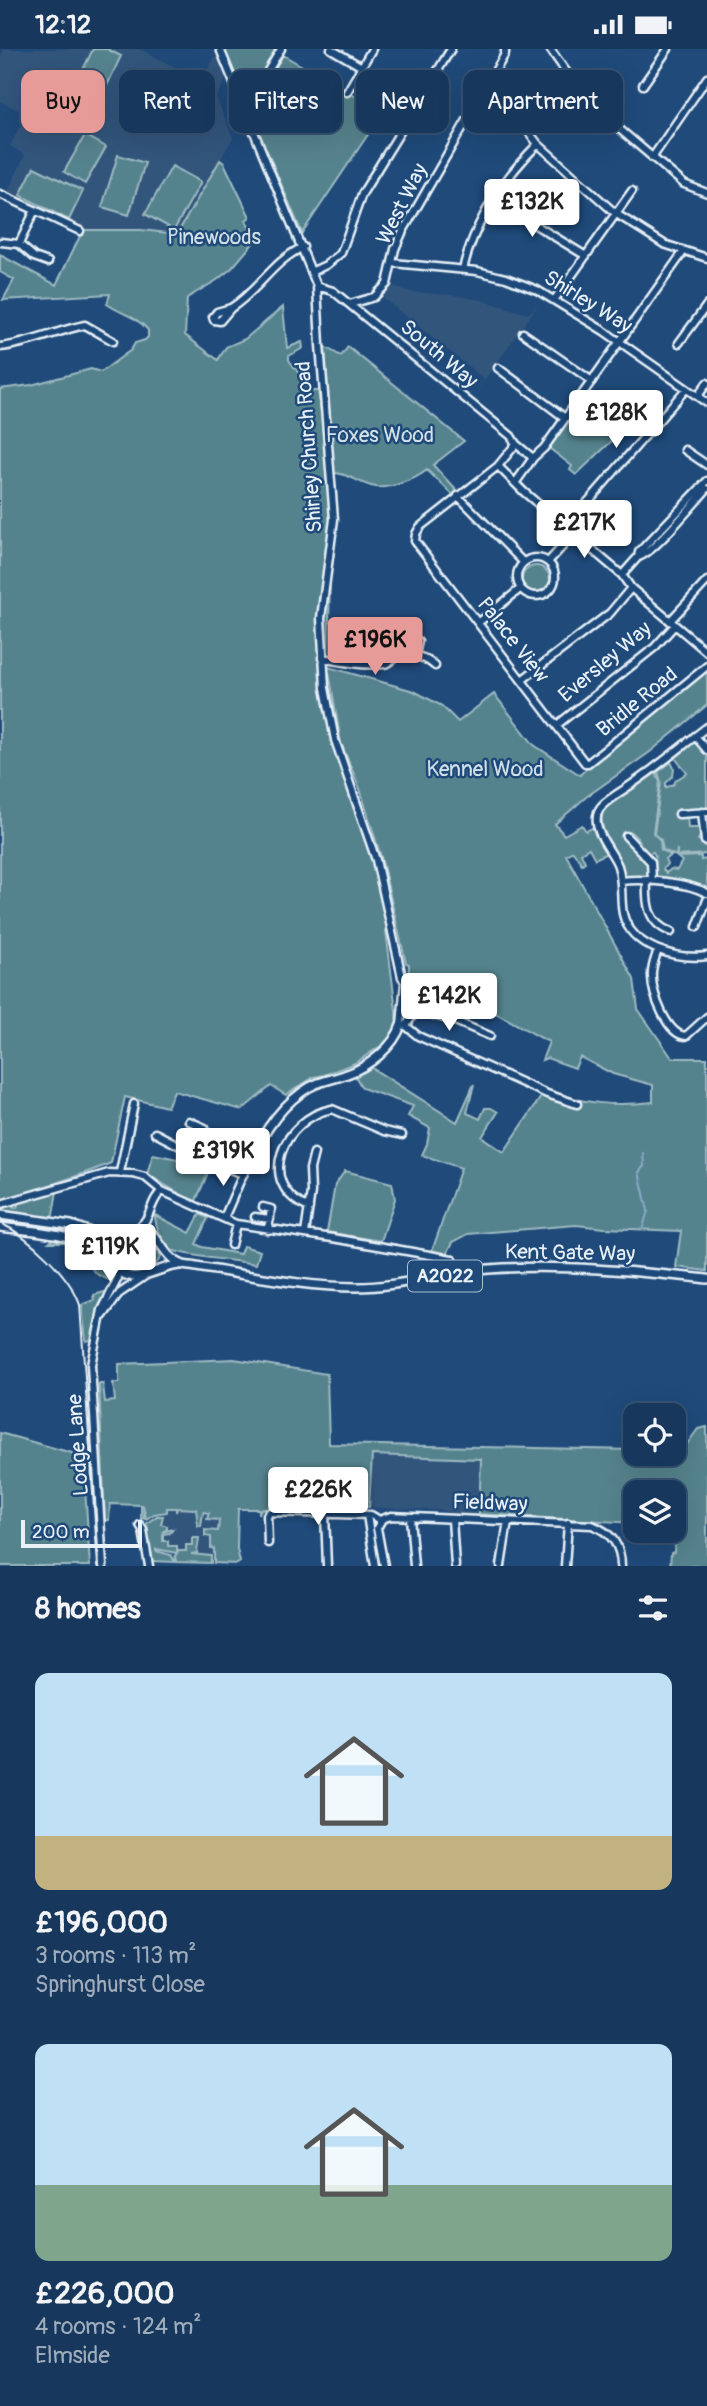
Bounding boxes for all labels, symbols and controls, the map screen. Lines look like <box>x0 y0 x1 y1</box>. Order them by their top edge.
text: 12:12 <box>35 9 91 41</box>
chip: Buy <box>21 70 105 133</box>
chip: Rent <box>119 70 215 133</box>
chip: Filters <box>229 70 342 133</box>
chip: New <box>356 70 449 133</box>
chip: Apartment <box>463 70 623 133</box>
street label: West Way <box>370 159 434 249</box>
pin: £132K <box>483 179 581 239</box>
text: £132K <box>500 187 564 216</box>
park label: Pinewoods <box>167 224 262 251</box>
street label: Shirley Way <box>539 264 637 340</box>
street label: South Way <box>394 314 484 394</box>
street label: Shirley Church Road <box>290 360 328 534</box>
pin: £128K <box>567 391 665 450</box>
text: £128K <box>585 398 647 427</box>
park label: Foxes Wood <box>326 422 434 449</box>
pin: £217K <box>535 501 633 560</box>
text: £217K <box>553 508 615 537</box>
street label: Palace View <box>471 592 555 688</box>
street label: Eversley Way <box>553 615 657 709</box>
pin: £196K <box>326 617 424 677</box>
text: £196K <box>344 625 406 654</box>
street label: Bridle Road <box>591 661 683 743</box>
park label: Kennel Wood <box>426 756 544 783</box>
pin: £142K <box>400 974 498 1033</box>
text: £142K <box>417 981 481 1010</box>
pin: £319K <box>174 1129 272 1188</box>
text: £319K <box>192 1136 254 1165</box>
pin: £119K <box>61 1225 159 1284</box>
text: £119K <box>81 1232 139 1261</box>
street label: Kent Gate Way <box>505 1238 635 1268</box>
road number: A2022 <box>408 1261 482 1291</box>
street label: Lodge Lane <box>61 1393 95 1497</box>
map controls <box>623 1403 686 1543</box>
button: locate <box>623 1403 686 1466</box>
pin: £226K <box>269 1467 367 1527</box>
text: £226K <box>284 1475 352 1504</box>
button: layers <box>623 1480 686 1543</box>
street label: Fieldway <box>452 1488 528 1518</box>
scale bar <box>21 1517 142 1549</box>
text: 200 m <box>32 1520 90 1544</box>
icon: filters <box>634 1589 672 1627</box>
text: 8 homes <box>35 1590 141 1627</box>
icon: home <box>291 1718 417 1844</box>
text: £196,000 <box>35 1904 168 1941</box>
text: 3 rooms · 113 m² <box>35 1941 196 1970</box>
text: Springhurst Close <box>35 1970 205 1999</box>
icon: home <box>291 2089 417 2215</box>
text: £226,000 <box>35 2275 174 2312</box>
text: 4 rooms · 124 m² <box>35 2312 201 2341</box>
text: Elmside <box>35 2341 110 2370</box>

